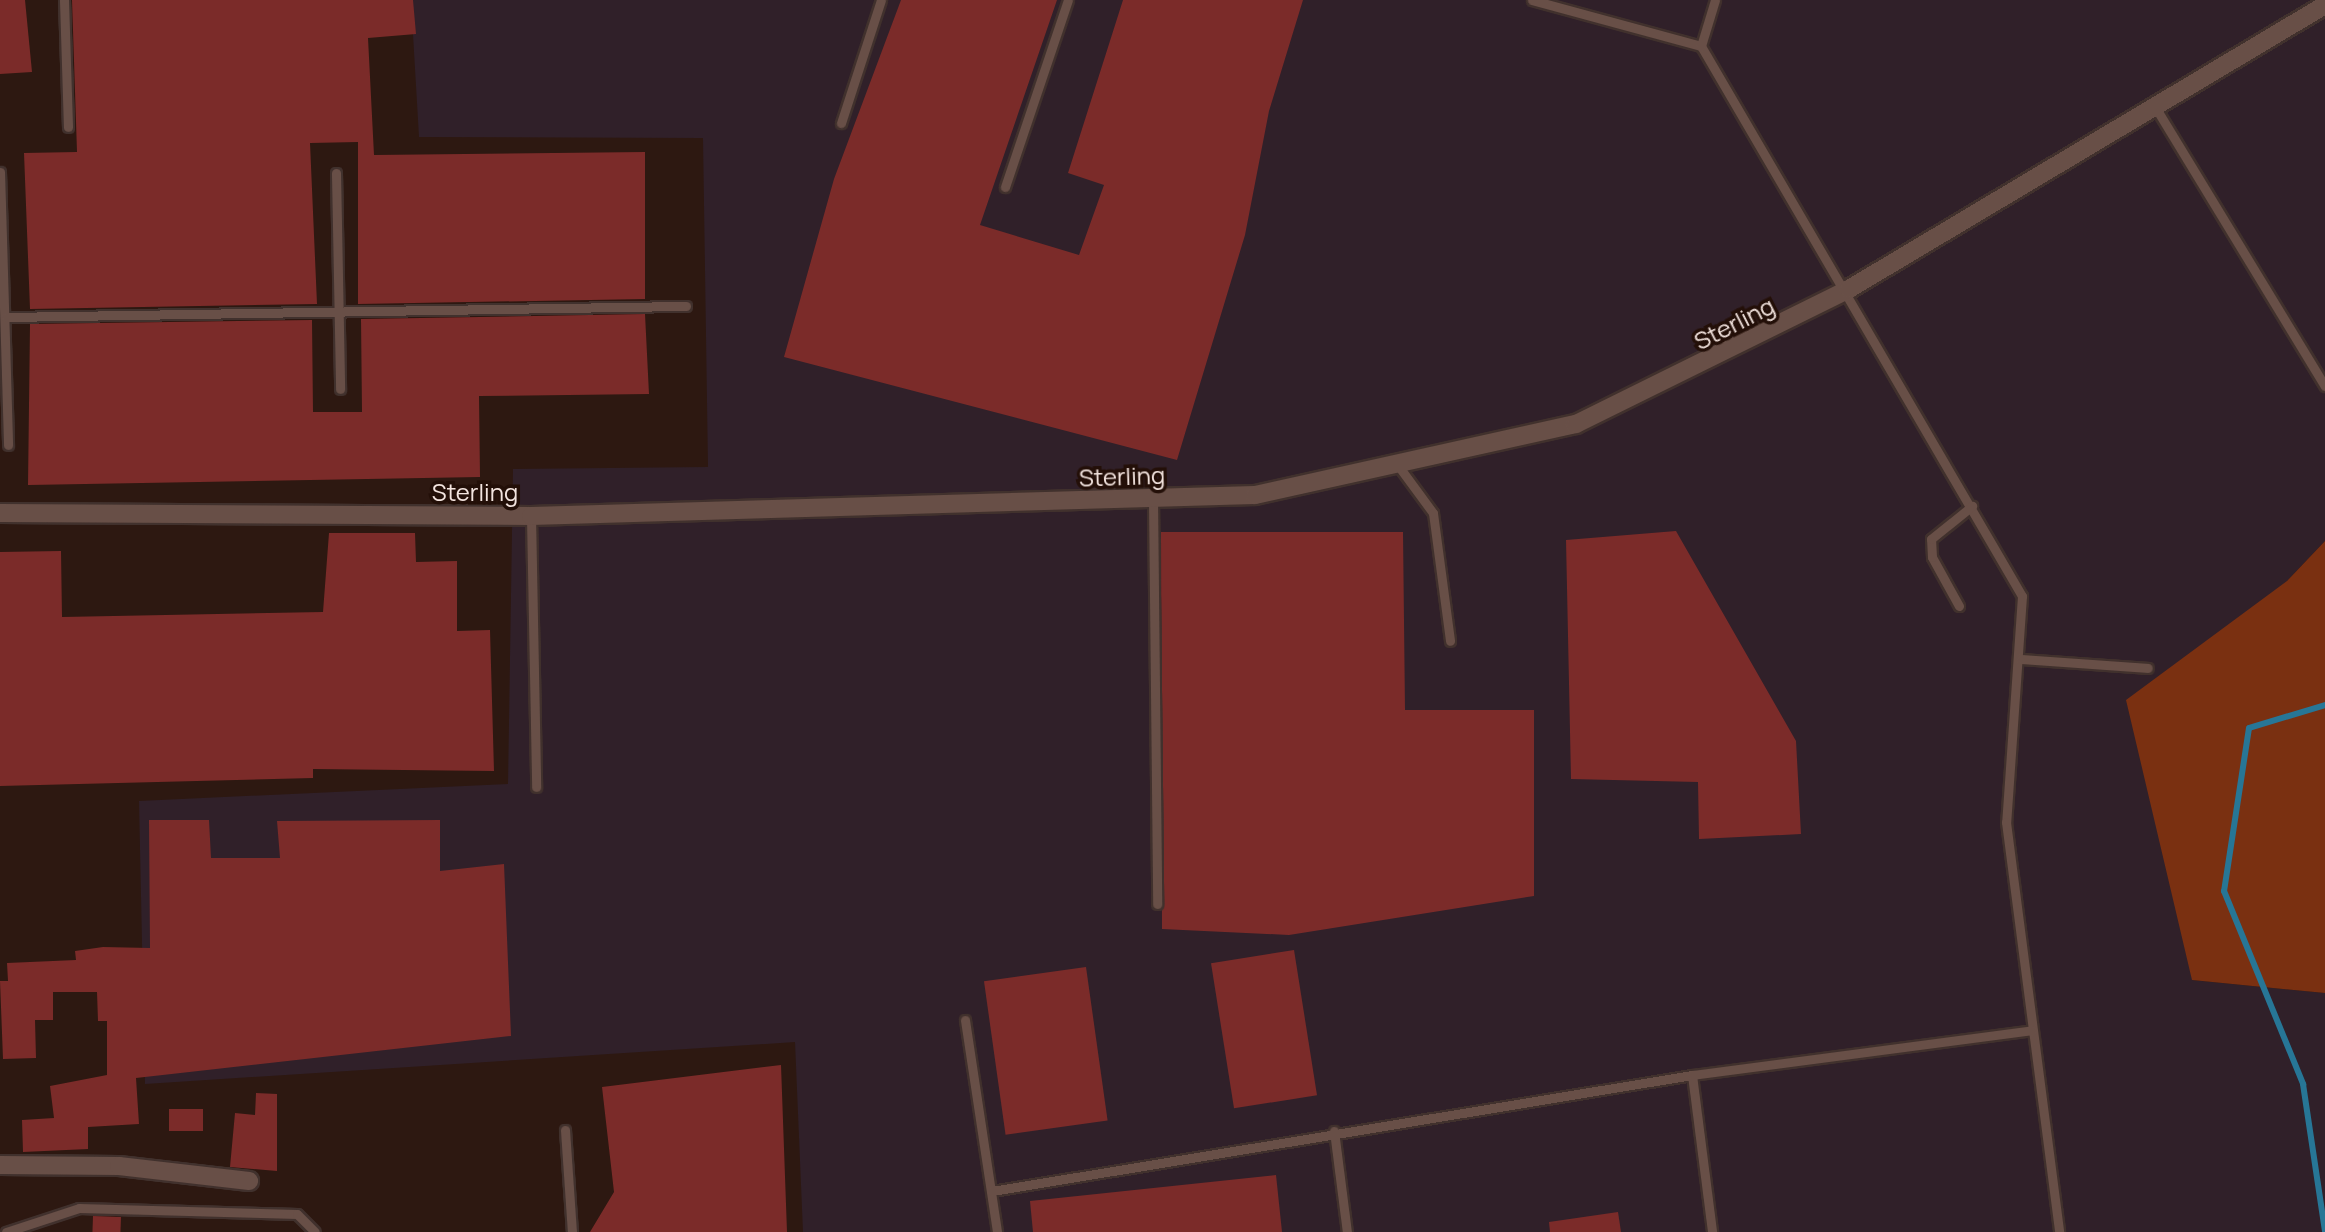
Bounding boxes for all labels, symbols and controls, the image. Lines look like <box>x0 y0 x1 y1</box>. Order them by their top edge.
street label: Sterling <box>1689 291 1779 355</box>
street label: Sterling <box>1078 460 1166 492</box>
street label: Sterling <box>432 478 518 506</box>

